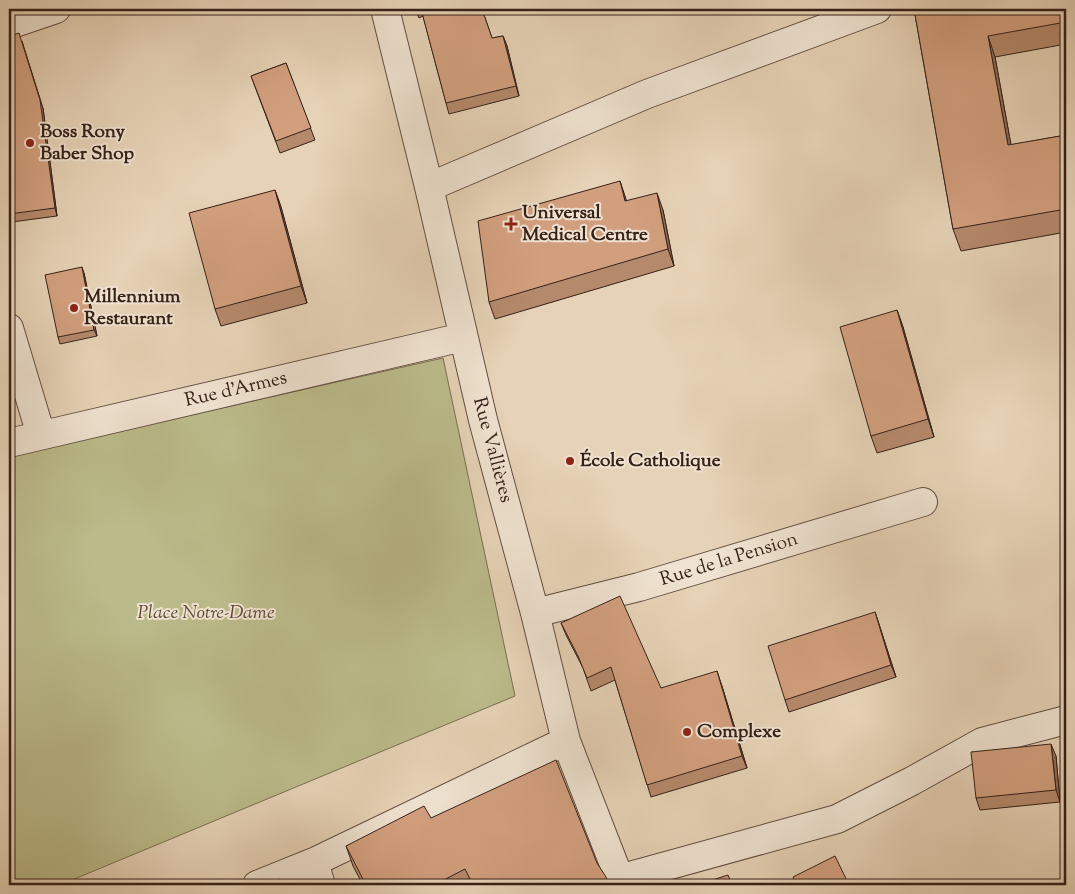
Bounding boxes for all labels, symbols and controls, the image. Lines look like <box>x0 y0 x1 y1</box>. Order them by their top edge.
place label: Boss Rony Baber Shop <box>40 119 134 168</box>
marker: Boss Rony Baber Shop <box>24 137 36 149</box>
place label: Universal Medical Centre <box>522 200 648 249</box>
marker: Universal Medical Centre <box>504 217 518 231</box>
place label: Millennium Restaurant <box>84 284 181 333</box>
marker: Millennium Restaurant <box>68 302 80 314</box>
street label: Rue d'Armes <box>182 365 290 415</box>
street label: Rue Vallières <box>465 394 519 506</box>
place label: École Catholique <box>580 448 721 475</box>
marker: École Catholique <box>564 455 576 467</box>
street label: Rue de la Pension <box>657 526 801 594</box>
park label: Place Notre-Dame <box>137 600 275 627</box>
place label: Complexe <box>697 719 781 746</box>
marker: Complexe <box>681 726 693 738</box>

